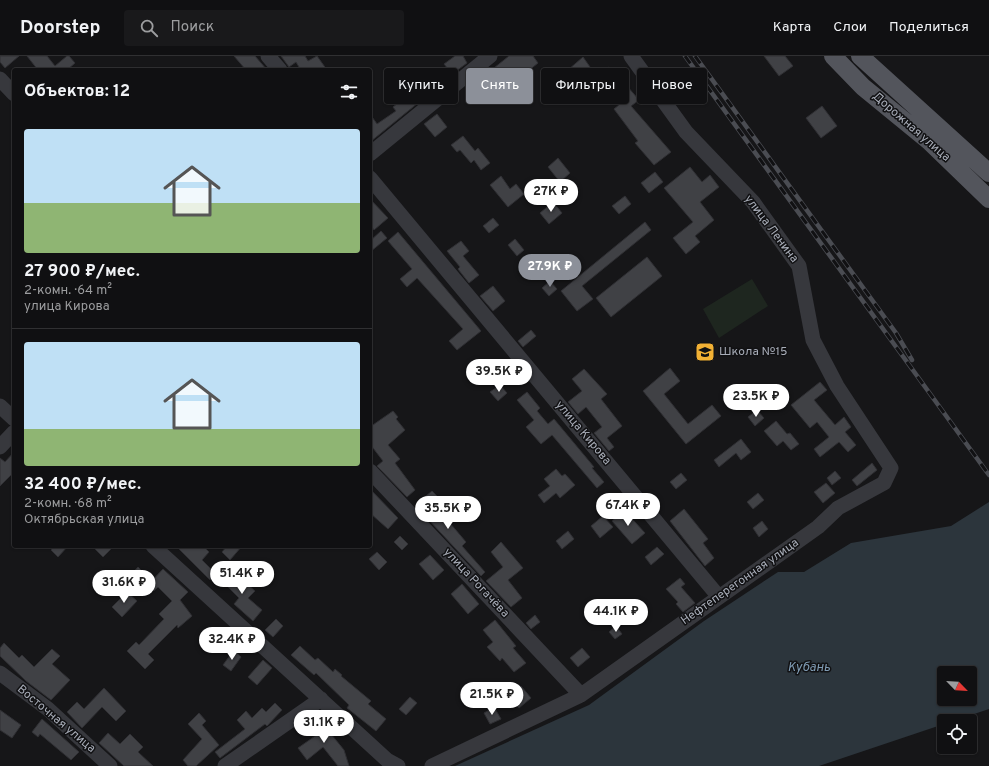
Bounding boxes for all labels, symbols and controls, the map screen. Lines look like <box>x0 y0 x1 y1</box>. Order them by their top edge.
search box <box>124 10 404 46</box>
text: Doorstep <box>20 16 100 40</box>
icon: search <box>138 17 160 39</box>
text: Поиск <box>170 18 214 37</box>
text: Карта <box>773 19 811 36</box>
text: Слои <box>833 19 867 36</box>
text: Поделиться <box>889 19 969 36</box>
chip: Купить <box>384 68 458 104</box>
chip: Снять <box>466 68 533 104</box>
chip: Фильтры <box>541 68 629 104</box>
chip: Новое <box>637 68 707 104</box>
text: Объектов: 12 <box>24 81 130 103</box>
icon: filters <box>338 81 360 103</box>
street label: Дорожная улица <box>869 89 953 165</box>
icon: home <box>156 155 228 227</box>
pin: 27K ₽ <box>523 179 579 213</box>
text: 27K ₽ <box>533 184 569 200</box>
street label: улица Ленина <box>740 192 802 266</box>
pin: 27.9K ₽ <box>513 254 587 288</box>
text: 27.9K ₽ <box>527 259 573 275</box>
text: 27 900 ₽/мес. <box>24 261 140 283</box>
text: 2-комн. · 64 m² <box>24 283 112 299</box>
text: улица Кирова <box>24 299 110 315</box>
school or university icon: Школа №15 <box>694 341 716 363</box>
place label: Школа №15 <box>719 344 788 360</box>
pin: 39.5K ₽ <box>462 359 536 393</box>
text: 39.5K ₽ <box>475 364 523 380</box>
icon: home <box>156 368 228 440</box>
pin: 23.5K ₽ <box>719 384 793 418</box>
text: 23.5K ₽ <box>732 389 780 405</box>
street label: улица Кирова <box>551 398 615 468</box>
text: 32 400 ₽/мес. <box>24 474 141 496</box>
pin: 67.4K ₽ <box>591 493 665 527</box>
text: 2-комн. · 68 m² <box>24 496 112 512</box>
pin: 35.5K ₽ <box>411 496 485 530</box>
text: 67.4K ₽ <box>605 498 651 514</box>
text: 35.5K ₽ <box>424 501 472 517</box>
text: Октябрьская улица <box>24 512 144 528</box>
street label: Нефтеперегонная улица <box>678 535 802 629</box>
street label: улица Рогачёва <box>440 545 512 621</box>
pin: 51.4K ₽ <box>205 561 279 595</box>
text: 51.4K ₽ <box>219 566 265 582</box>
pin: 31.6K ₽ <box>87 570 161 604</box>
text: 31.6K ₽ <box>101 575 147 591</box>
pin: 44.1K ₽ <box>579 599 653 633</box>
text: 44.1K ₽ <box>593 604 639 620</box>
pin: 32.4K ₽ <box>195 627 269 661</box>
text: 32.4K ₽ <box>208 632 256 648</box>
water label: Кубань <box>788 660 831 676</box>
north arrow <box>937 666 977 706</box>
map controls <box>937 666 977 754</box>
street label: Восточная улица <box>13 681 99 757</box>
pin: 21.5K ₽ <box>455 682 529 716</box>
text: 21.5K ₽ <box>469 687 515 703</box>
pin: 31.1K ₽ <box>287 710 361 744</box>
button: locate <box>937 714 977 754</box>
text: 31.1K ₽ <box>303 715 345 731</box>

